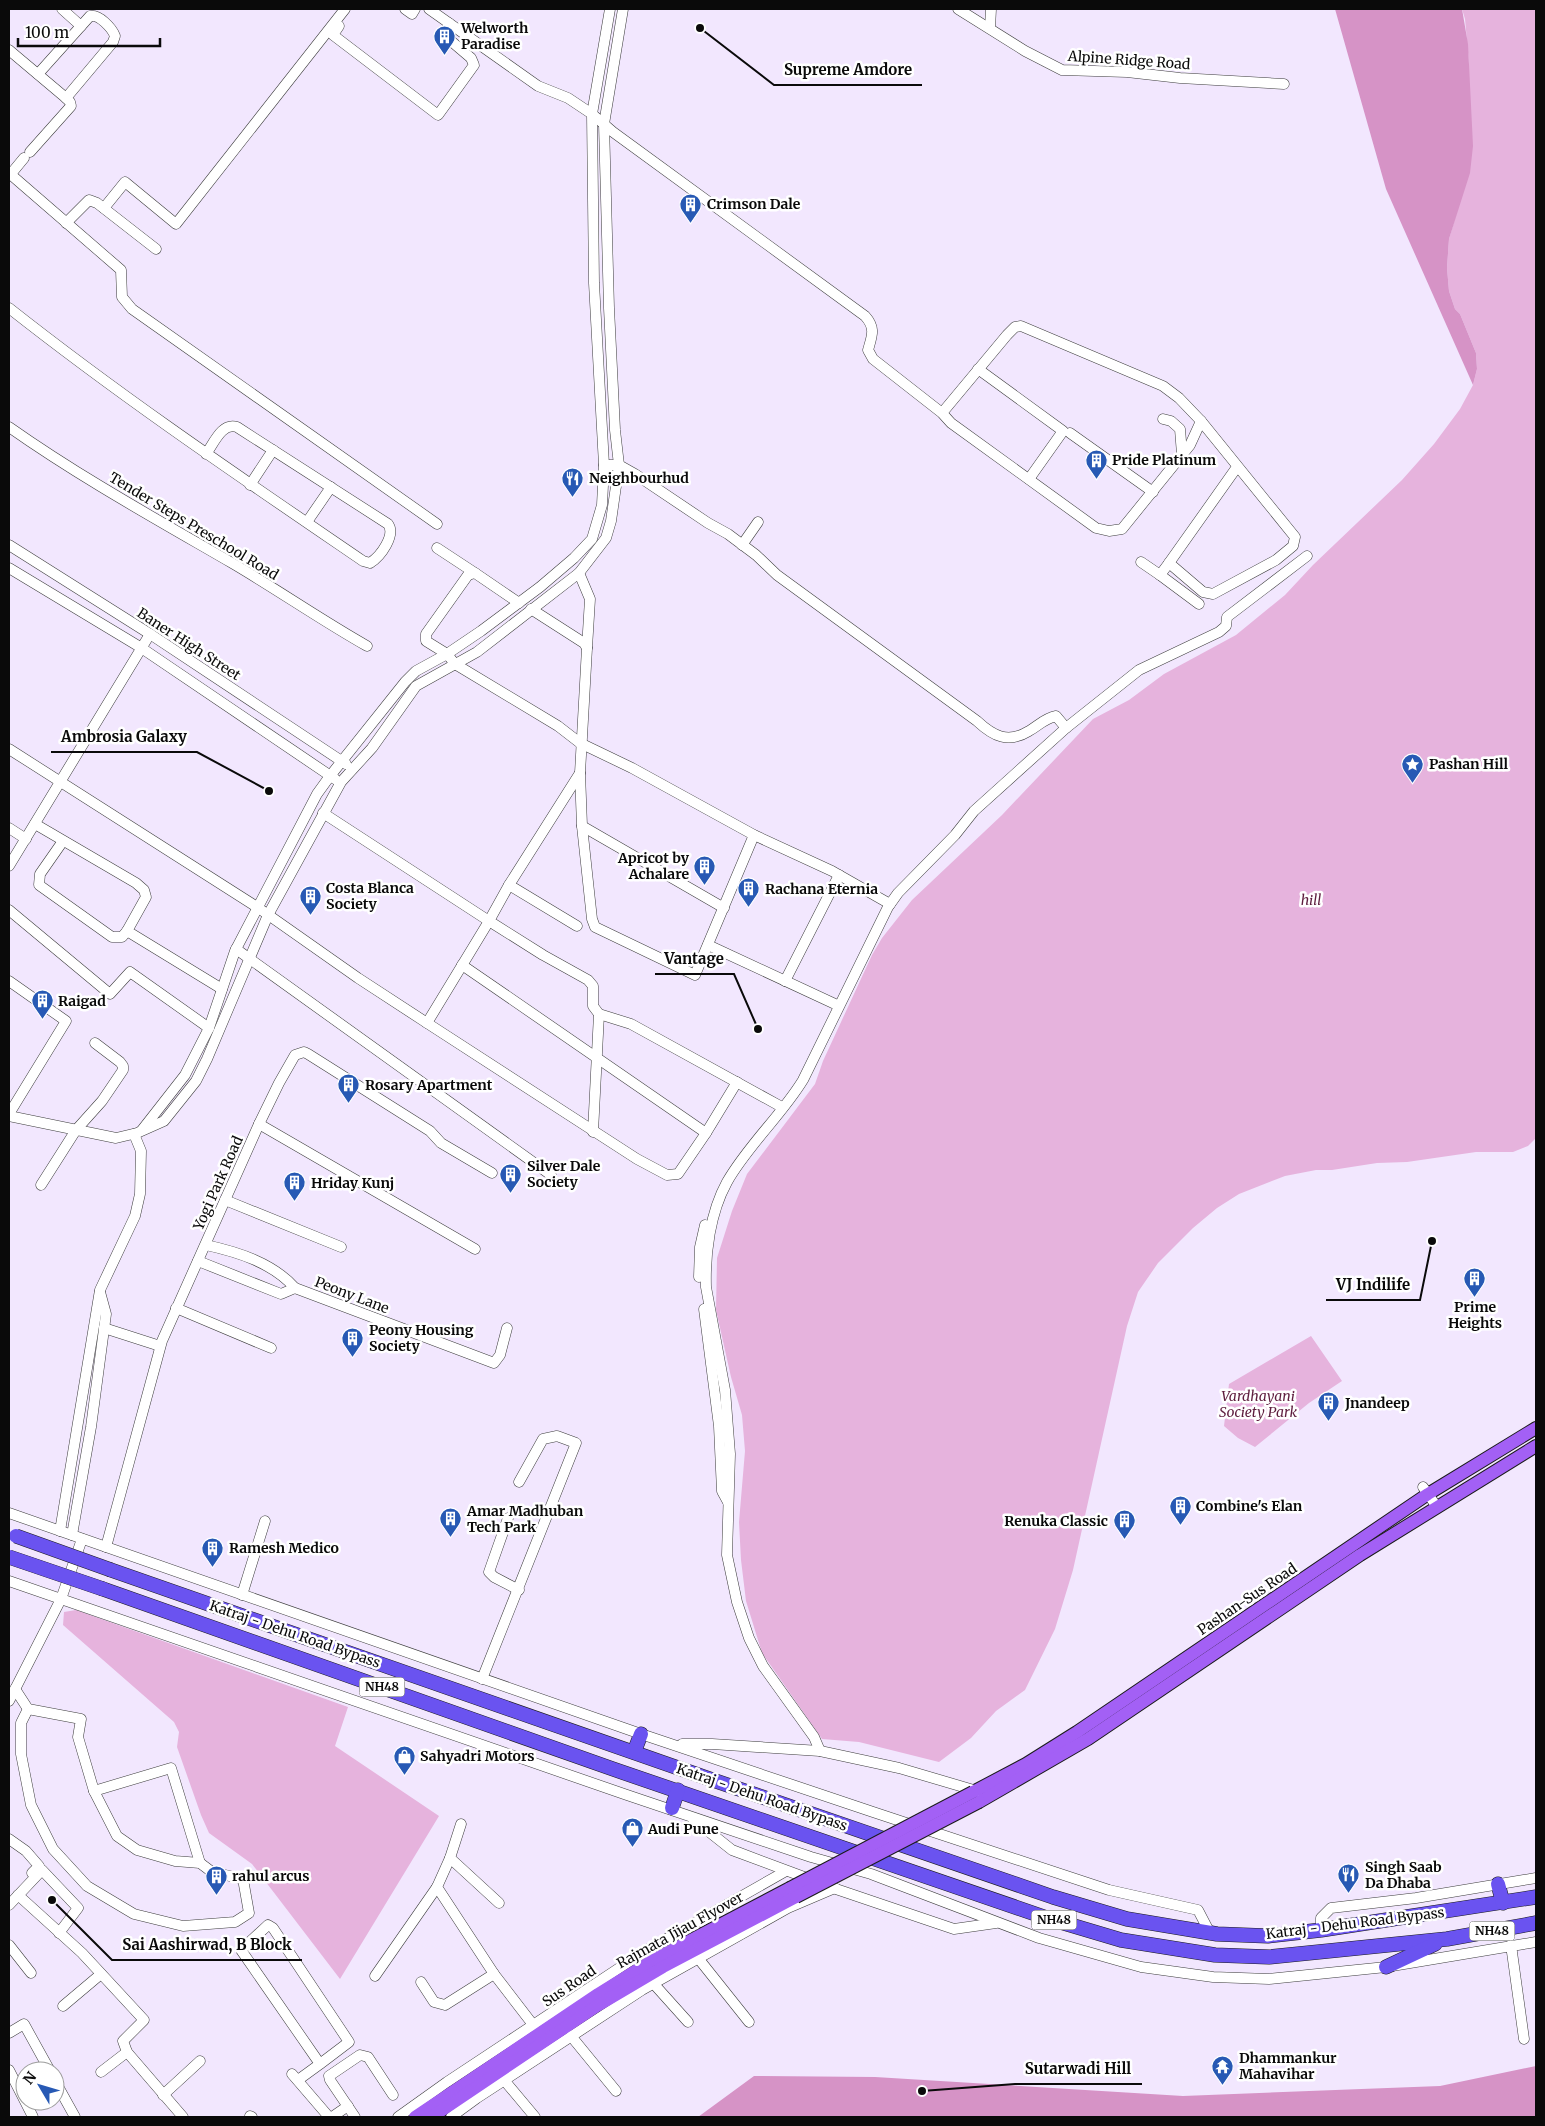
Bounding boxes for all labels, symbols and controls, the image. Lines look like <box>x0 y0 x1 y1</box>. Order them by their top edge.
scale bar <box>18 15 160 47</box>
place label: Welworth Paradise <box>460 19 529 53</box>
text: 100 m <box>25 23 69 42</box>
building icon: Welworth Paradise <box>433 24 457 55</box>
street label: Alpine Ridge Road <box>1066 47 1191 73</box>
callout: Supreme Amdore <box>774 55 922 85</box>
text: Supreme Amdore <box>784 60 912 79</box>
building icon: Crimson Dale <box>679 192 703 223</box>
place label: Crimson Dale <box>707 195 801 213</box>
building icon: Pride Platinum <box>1084 448 1108 479</box>
place label: Pride Platinum <box>1112 451 1216 469</box>
restaurant icon: Neighbourhud <box>561 466 585 497</box>
street label: Tender Steps Preschool Road <box>106 468 282 584</box>
place label: Neighbourhud <box>589 469 689 487</box>
street label: Baner High Street <box>134 604 245 684</box>
callout: Ambrosia Galaxy <box>51 722 197 752</box>
text: Ambrosia Galaxy <box>60 727 187 746</box>
place icon: Pashan Hill <box>1401 752 1425 783</box>
place label: Pashan Hill <box>1429 755 1509 773</box>
place label: Apricot by Achalare <box>617 849 690 883</box>
building icon: Apricot by Achalare <box>693 854 717 885</box>
building icon: Rachana Eternia <box>737 877 761 908</box>
place label: Costa Blanca Society <box>326 879 414 913</box>
place label: Rachana Eternia <box>765 880 878 898</box>
building icon: Costa Blanca Society <box>298 884 322 915</box>
park label: hill <box>1301 891 1321 909</box>
callout: Vantage <box>655 944 734 974</box>
text: Vantage <box>663 949 724 968</box>
building icon: Raigad <box>30 989 54 1020</box>
place label: Raigad <box>58 992 106 1010</box>
building icon: Rosary Apartment <box>337 1073 361 1104</box>
place label: Rosary Apartment <box>365 1076 493 1094</box>
street label: Yogi Park Road <box>189 1133 247 1234</box>
place label: Silver Dale Society <box>527 1157 601 1191</box>
building icon: Silver Dale Society <box>499 1162 523 1193</box>
building icon: Hriday Kunj <box>283 1171 307 1202</box>
place label: Hriday Kunj <box>311 1174 394 1192</box>
building icon: Prime Heights <box>1463 1267 1487 1298</box>
callout: VJ Indilife <box>1326 1270 1420 1300</box>
street label: Peony Lane <box>312 1273 392 1317</box>
text: VJ Indilife <box>1335 1275 1410 1294</box>
place label: Prime Heights <box>1448 1298 1502 1332</box>
place label: Peony Housing Society <box>369 1321 474 1355</box>
building icon: Peony Housing Society <box>341 1326 365 1357</box>
park label: Vardhayani Society Park <box>1219 1387 1297 1421</box>
building icon: Jnandeep <box>1317 1391 1341 1422</box>
place label: Jnandeep <box>1344 1394 1410 1412</box>
building icon: Combine's Elan <box>1168 1494 1192 1525</box>
place label: Combine's Elan <box>1196 1497 1303 1515</box>
place label: Amar Madhuban Tech Park <box>466 1502 584 1536</box>
building icon: Amar Madhuban Tech Park <box>439 1507 463 1538</box>
building icon: Renuka Classic <box>1112 1509 1136 1540</box>
place label: Renuka Classic <box>1004 1512 1108 1530</box>
building icon: Ramesh Medico <box>201 1536 225 1567</box>
place label: Ramesh Medico <box>229 1539 339 1557</box>
street label: Pashan-Sus Road <box>1194 1559 1301 1639</box>
street label: Katraj - Dehu Road Bypass <box>207 1596 383 1672</box>
road number: NH48 <box>360 1678 404 1696</box>
shop icon: Sahyadri Motors <box>392 1744 416 1775</box>
place label: Sahyadri Motors <box>420 1747 535 1765</box>
street label: Katraj - Dehu Road Bypass <box>674 1759 850 1835</box>
shop icon: Audi Pune <box>620 1817 644 1848</box>
place label: Audi Pune <box>647 1820 719 1838</box>
place label: Singh Saab Da Dhaba <box>1365 1858 1442 1892</box>
restaurant icon: Singh Saab Da Dhaba <box>1337 1863 1361 1894</box>
building icon: rahul arcus <box>204 1864 228 1895</box>
place label: rahul arcus <box>232 1867 309 1885</box>
street label: Rajmata Jijau Flyover <box>614 1888 746 1972</box>
street label: Katraj - Dehu Road Bypass <box>1265 1903 1445 1943</box>
road number: NH48 <box>1032 1910 1076 1930</box>
road number: NH48 <box>1470 1922 1514 1940</box>
callout: Sai Aashirwad, B Block <box>112 1930 302 1960</box>
text: Sai Aashirwad, B Block <box>122 1935 292 1955</box>
street label: Sus Road <box>539 1961 600 2011</box>
place label: Dhammankur Mahavihar <box>1239 2049 1337 2083</box>
callout: Sutarwadi Hill <box>1015 2054 1142 2084</box>
temple icon: Dhammankur Mahavihar <box>1211 2054 1235 2085</box>
text: Sutarwadi Hill <box>1025 2059 1131 2078</box>
north arrow <box>15 2061 65 2111</box>
text: N <box>19 2068 40 2088</box>

